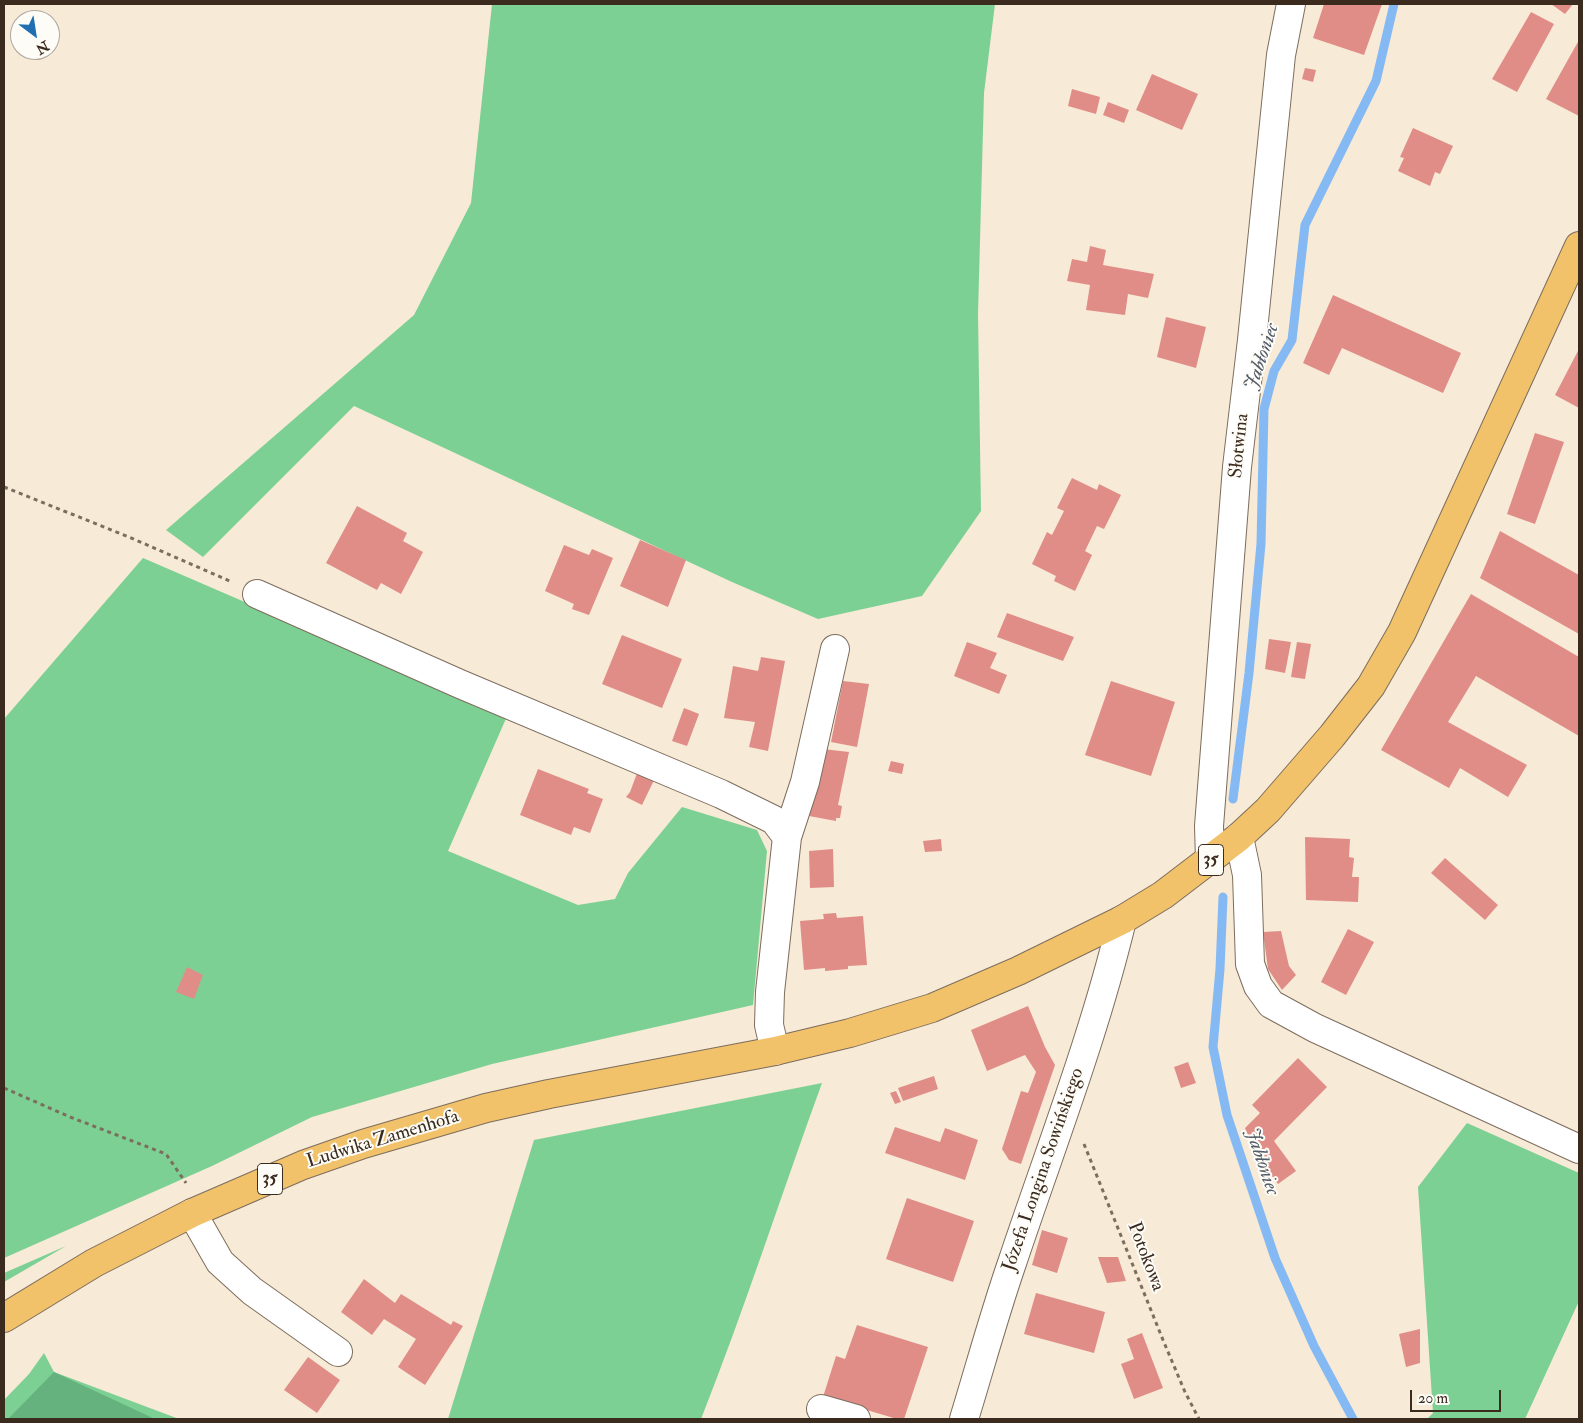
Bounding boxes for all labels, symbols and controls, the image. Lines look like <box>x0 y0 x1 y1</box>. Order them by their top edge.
north arrow <box>10 10 60 60</box>
text: N <box>33 37 52 58</box>
water label: Jabłoniec <box>1240 320 1286 394</box>
street label: Słotwina <box>1225 412 1255 480</box>
road number: 35 <box>1198 844 1224 876</box>
street label: Józefa Longina Sowińskiego <box>998 1065 1090 1275</box>
street label: Ludwika Zamenhofa <box>304 1106 462 1174</box>
water label: Jabłoniec <box>1238 1125 1284 1199</box>
road number: 35 <box>258 1164 282 1194</box>
street label: Potokowa <box>1121 1219 1169 1295</box>
scale bar <box>1413 1380 1504 1412</box>
text: 20 m <box>1418 1389 1448 1408</box>

